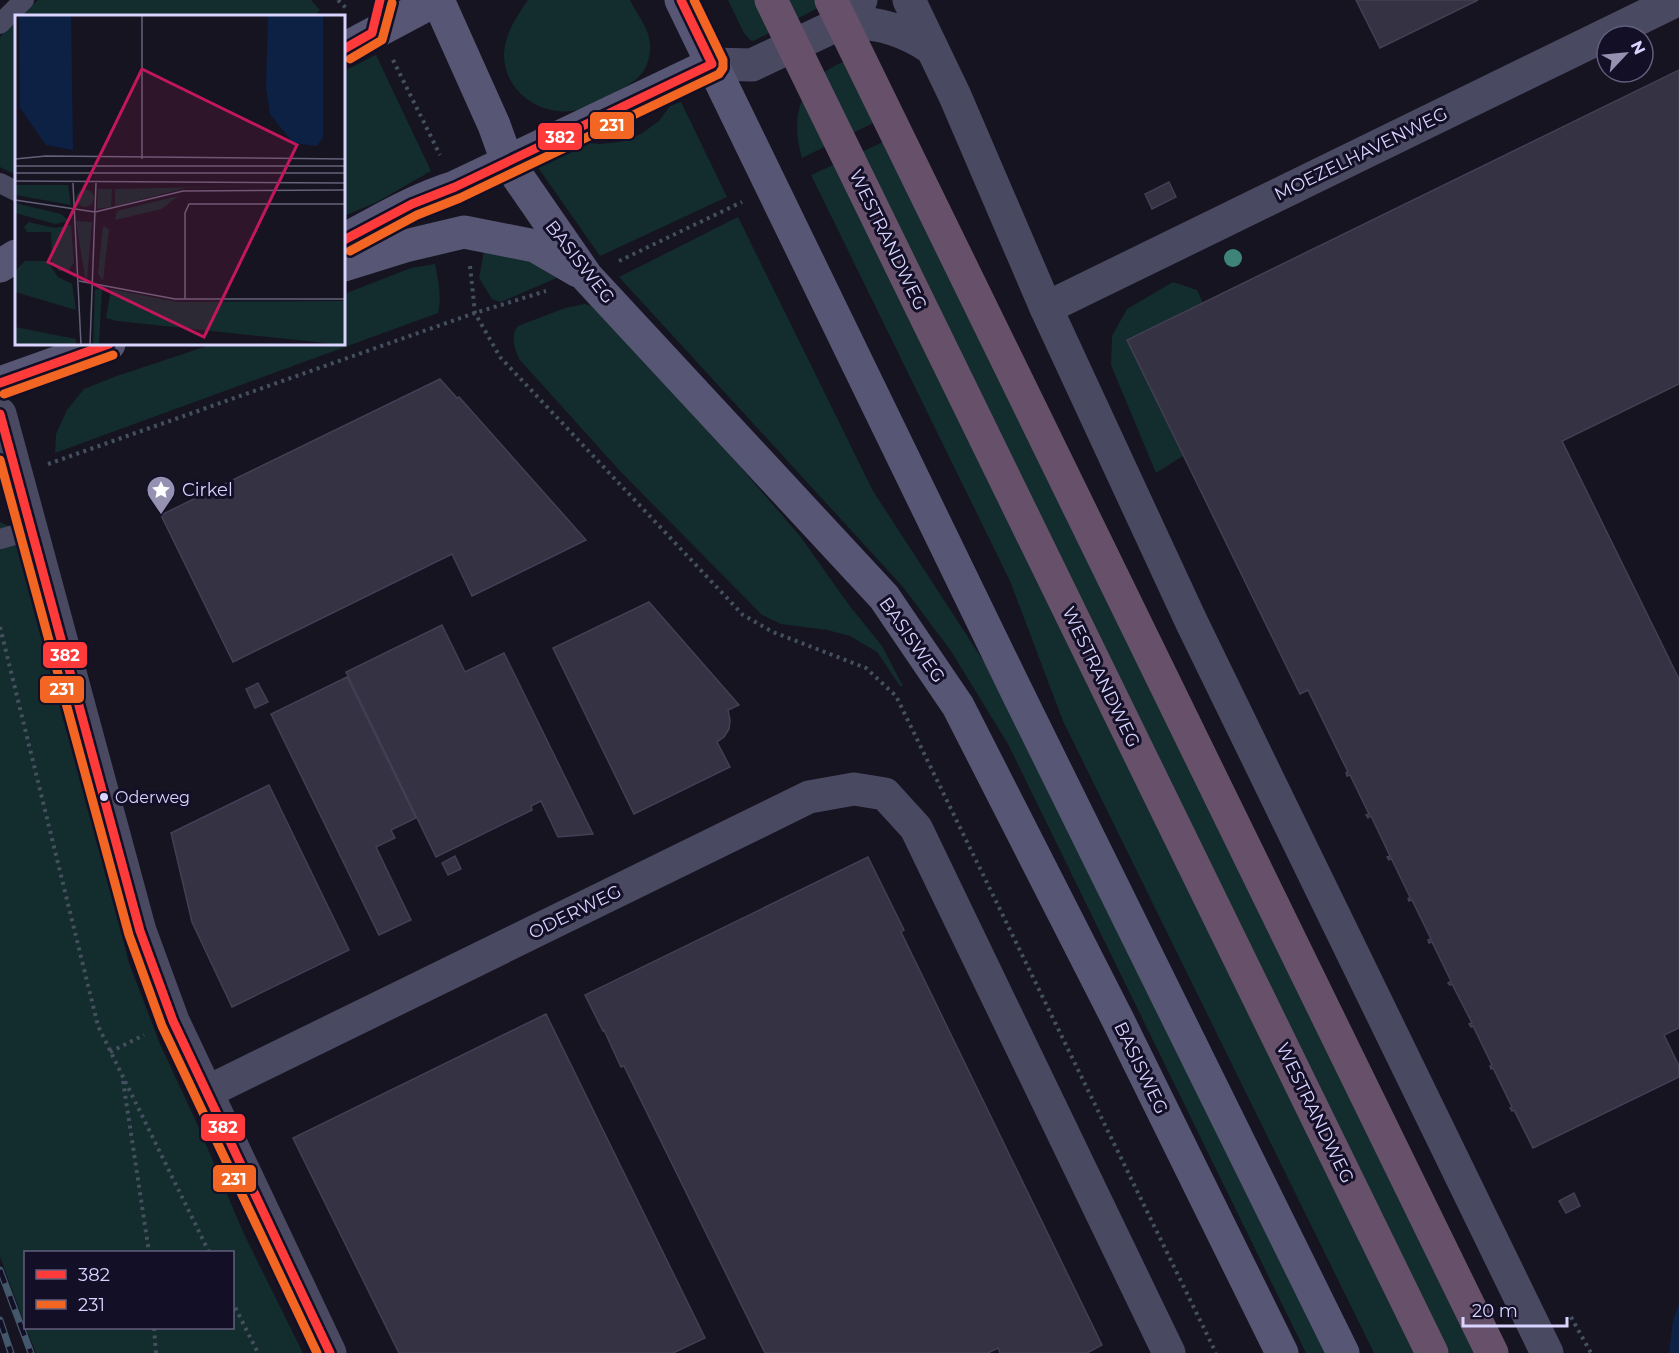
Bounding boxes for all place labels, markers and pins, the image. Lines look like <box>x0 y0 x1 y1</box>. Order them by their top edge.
place icon: Cirkel <box>145 474 177 516</box>
place label: Cirkel <box>182 479 233 501</box>
place label: Oderweg <box>115 788 190 807</box>
marker: Oderweg <box>98 791 110 803</box>

